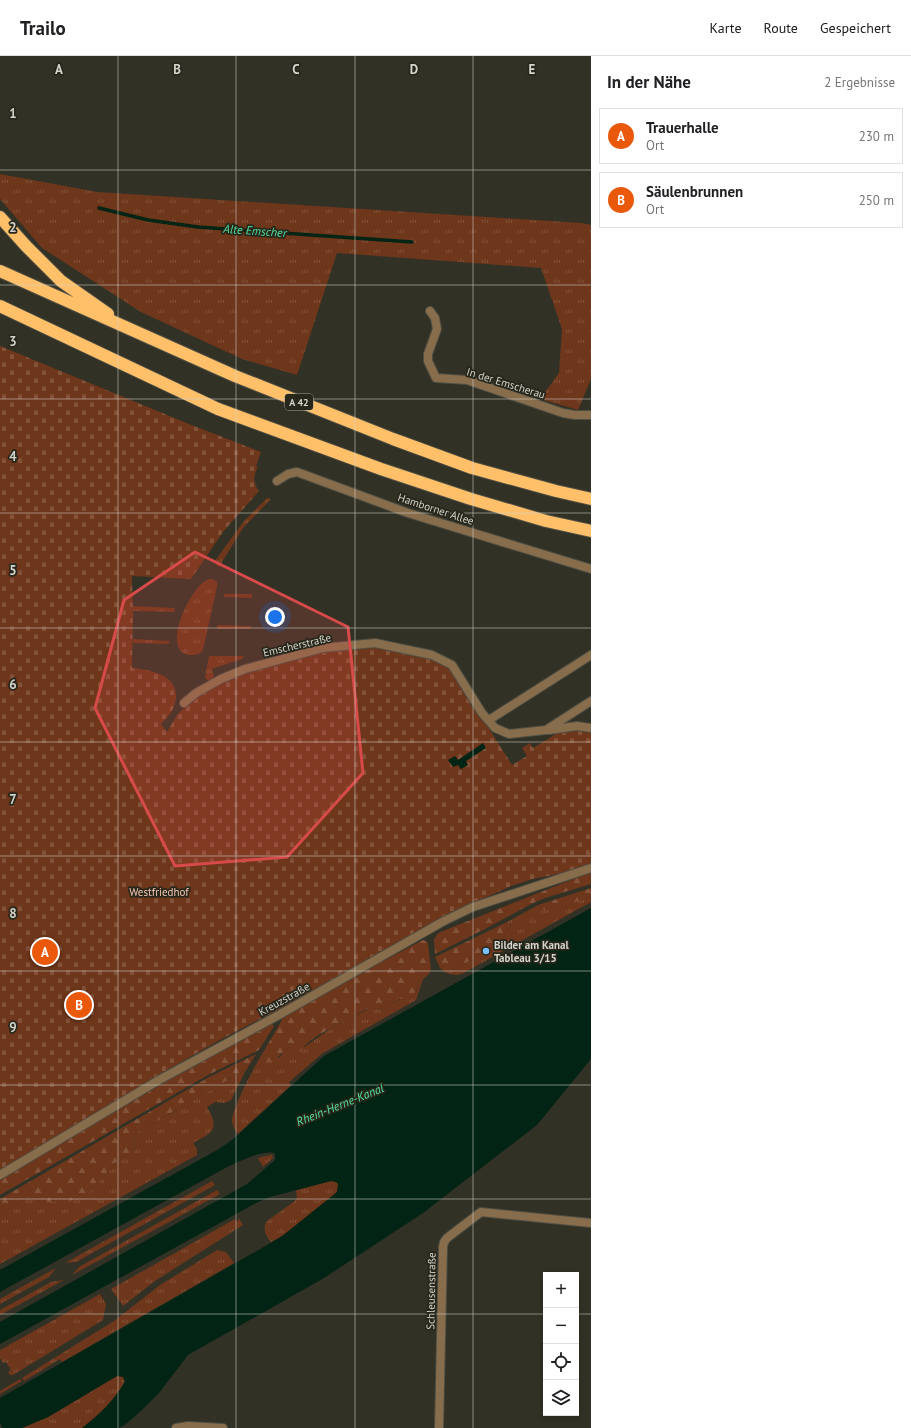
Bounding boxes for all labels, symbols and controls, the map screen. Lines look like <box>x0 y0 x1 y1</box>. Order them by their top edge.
text: Trailo <box>20 16 66 40</box>
text: Karte <box>710 19 742 37</box>
text: Route <box>764 19 798 37</box>
text: Gespeichert <box>820 19 891 37</box>
text: A <box>55 61 63 78</box>
text: B <box>173 61 181 78</box>
text: C <box>292 61 300 78</box>
text: D <box>410 61 418 78</box>
text: E <box>529 61 536 78</box>
text: In der Nähe <box>607 71 691 93</box>
text: 2 Ergebnisse <box>824 74 895 91</box>
text: 1 <box>9 105 17 122</box>
text: Trauerhalle <box>646 118 719 137</box>
text: A <box>617 128 625 145</box>
text: 230 m <box>859 128 894 145</box>
text: Ort <box>646 137 664 154</box>
text: Säulenbrunnen <box>646 182 743 201</box>
text: B <box>617 192 625 209</box>
text: 250 m <box>859 192 894 209</box>
text: Ort <box>646 201 664 218</box>
text: 2 <box>9 219 17 236</box>
water label: Alte Emscher <box>222 221 288 240</box>
text: 3 <box>9 333 17 350</box>
street label: In der Emscherau <box>465 364 547 402</box>
road number: A 42 <box>285 394 313 410</box>
text: 4 <box>9 448 17 465</box>
street label: Hamborner Allee <box>396 490 476 528</box>
text: 5 <box>9 562 17 579</box>
your location <box>265 607 285 627</box>
street label: Emscherstraße <box>262 630 333 660</box>
text: 6 <box>9 676 17 693</box>
text: 7 <box>9 791 17 808</box>
park label: Westfriedhof <box>129 885 189 899</box>
text: 8 <box>9 905 17 922</box>
pin: A <box>32 937 58 967</box>
place label: Bilder am Kanal Tableau 3/15 <box>494 938 569 965</box>
marker: Bilder am Kanal Tableau 3/15 <box>481 946 491 956</box>
street label: Kreuzstraße <box>256 979 312 1019</box>
pin: B <box>66 990 92 1020</box>
text: 9 <box>9 1019 17 1036</box>
water label: Rhein-Herne-Kanal <box>294 1080 386 1129</box>
street label: Schleusenstraße <box>423 1252 439 1330</box>
map controls <box>543 1272 579 1416</box>
button: + <box>543 1272 579 1308</box>
button: − <box>543 1308 579 1344</box>
button: locate <box>543 1344 579 1380</box>
button: layers <box>543 1380 579 1416</box>

